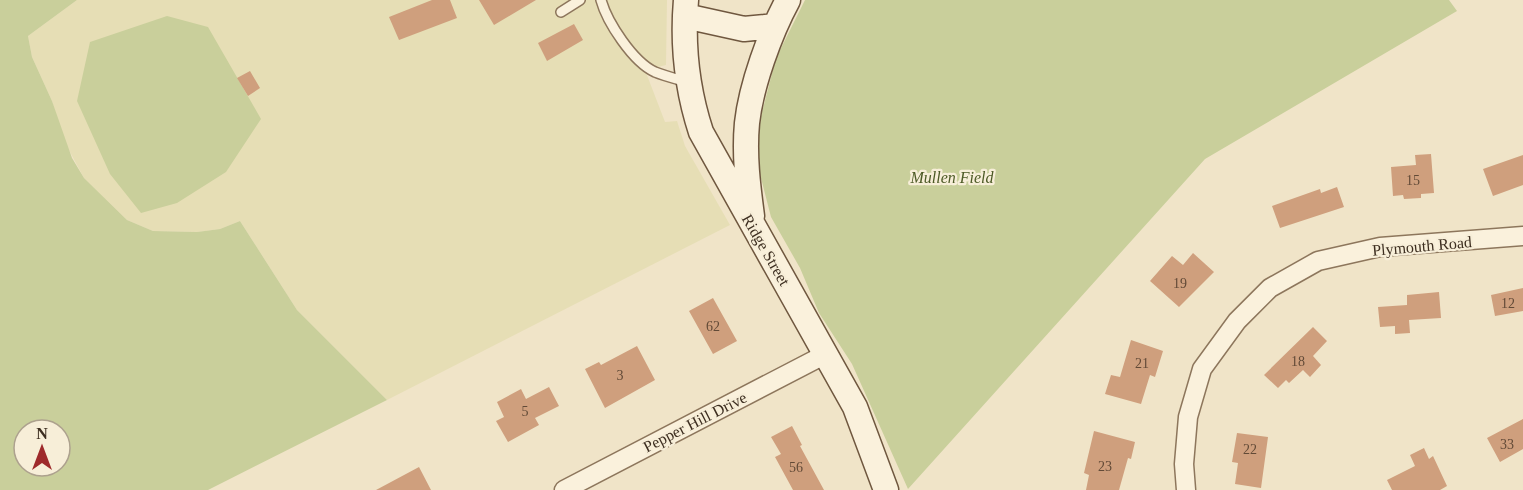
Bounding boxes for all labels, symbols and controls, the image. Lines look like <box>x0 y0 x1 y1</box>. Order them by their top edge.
park label: Mullen Field <box>909 169 995 186</box>
house number: 15 <box>1406 173 1420 188</box>
street label: Ridge Street <box>738 211 794 290</box>
street label: Plymouth Road <box>1371 233 1473 260</box>
house number: 19 <box>1173 276 1187 291</box>
house number: 12 <box>1501 296 1515 311</box>
house number: 62 <box>706 319 720 334</box>
house number: 18 <box>1291 354 1305 369</box>
house number: 21 <box>1135 356 1149 371</box>
house number: 3 <box>617 368 624 383</box>
street label: Pepper Hill Drive <box>640 389 750 456</box>
house number: 5 <box>522 404 529 419</box>
north arrow <box>12 418 72 478</box>
text: N <box>36 425 48 442</box>
house number: 33 <box>1500 437 1514 452</box>
house number: 22 <box>1243 442 1257 457</box>
house number: 23 <box>1098 459 1112 474</box>
house number: 56 <box>789 460 803 475</box>

